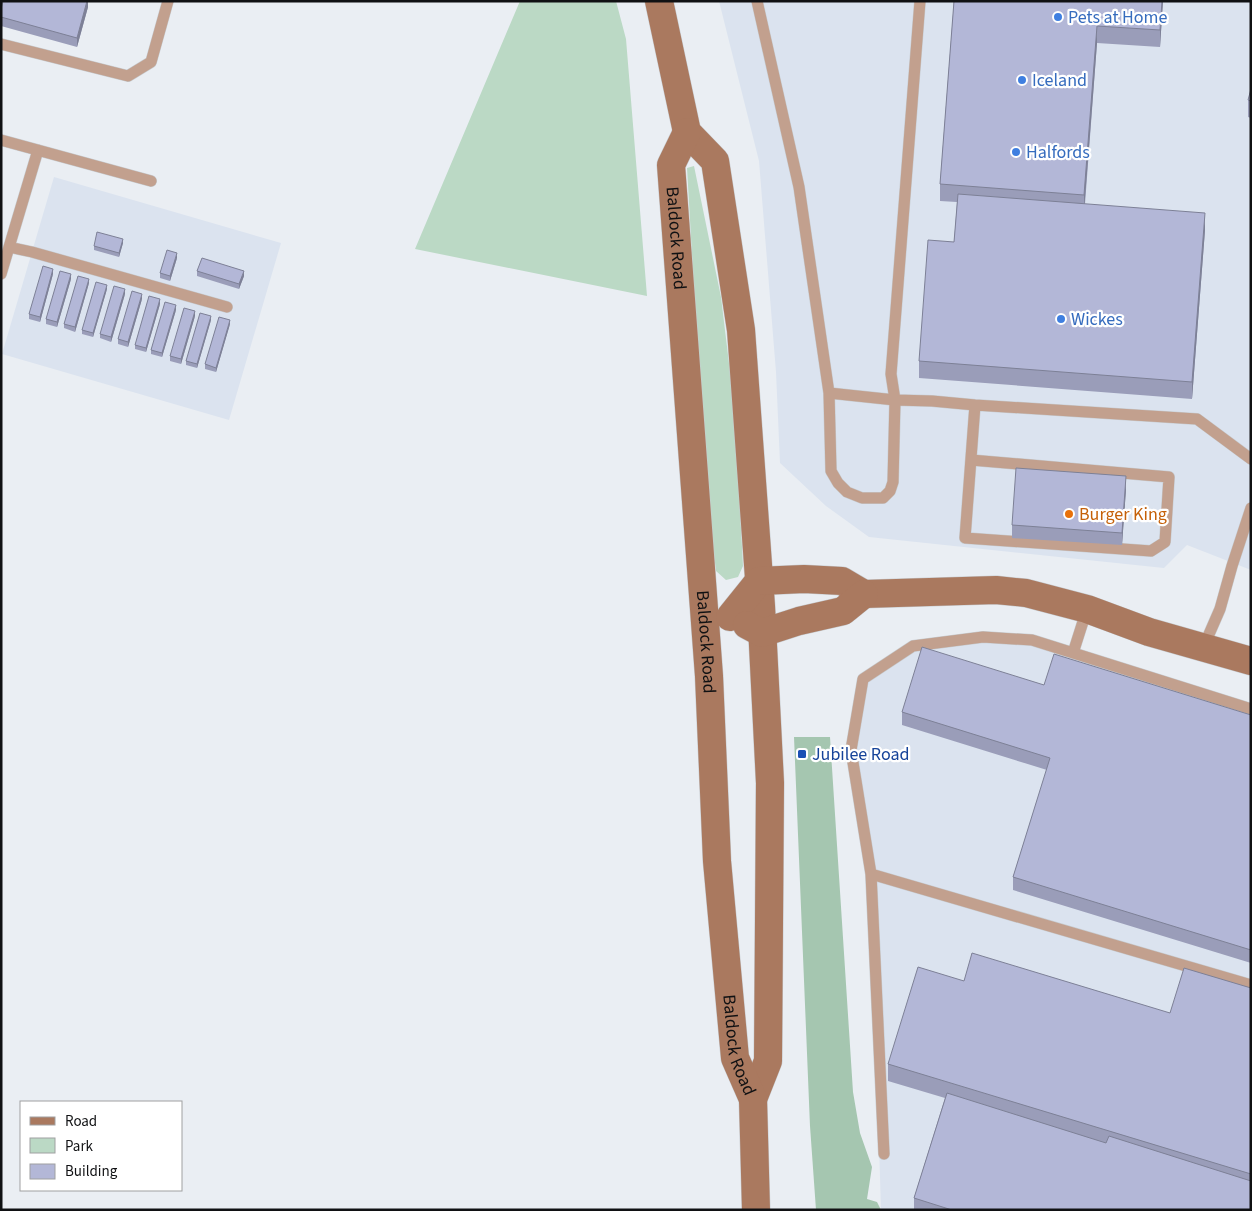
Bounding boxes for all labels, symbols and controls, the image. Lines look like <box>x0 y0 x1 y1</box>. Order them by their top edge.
place label: Pets at Home <box>1068 5 1167 30</box>
marker: Pets at Home <box>1052 11 1064 23</box>
place label: Iceland <box>1032 68 1087 93</box>
marker: Iceland <box>1016 74 1028 86</box>
place label: Halfords <box>1026 140 1090 165</box>
marker: Halfords <box>1010 146 1022 158</box>
street label: Baldock Road <box>660 186 693 291</box>
place label: Wickes <box>1071 307 1123 332</box>
marker: Wickes <box>1055 313 1067 325</box>
place label: Burger King <box>1079 502 1167 527</box>
marker: Burger King <box>1063 508 1075 520</box>
street label: Baldock Road <box>690 590 722 694</box>
place label: Jubilee Road <box>812 742 909 767</box>
marker: Jubilee Road <box>796 748 808 760</box>
street label: Baldock Road <box>717 993 762 1099</box>
legend <box>20 1101 182 1191</box>
text: Road <box>65 1111 97 1132</box>
text: Park <box>65 1136 94 1157</box>
text: Building <box>65 1161 118 1182</box>

